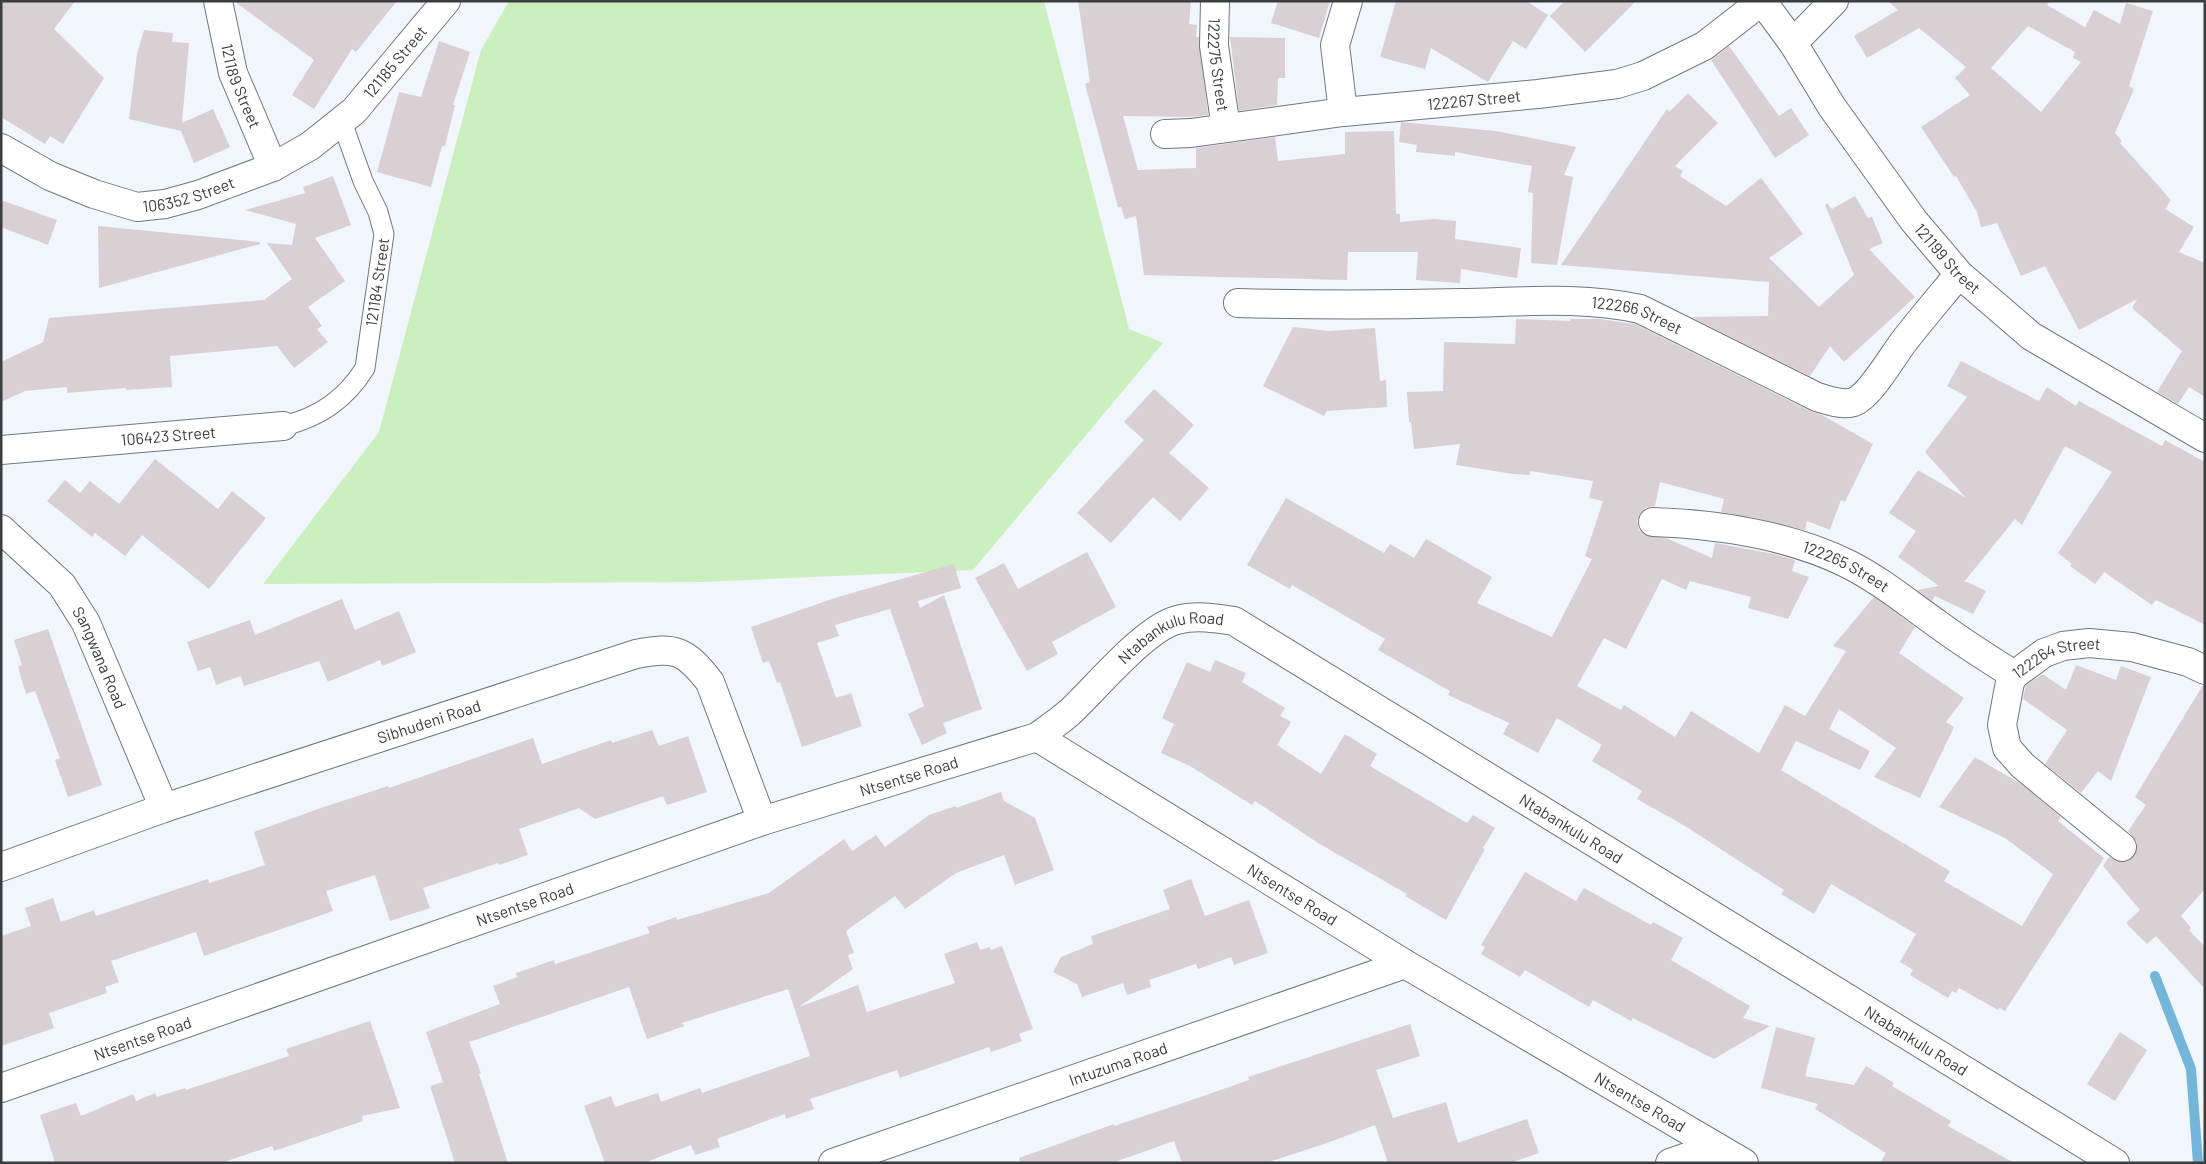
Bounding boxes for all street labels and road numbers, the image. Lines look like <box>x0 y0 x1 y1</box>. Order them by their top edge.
street label: 122275 Street <box>1205 18 1233 113</box>
street label: 121185 Street <box>359 22 430 102</box>
street label: 121189 Street <box>218 42 265 131</box>
street label: 122267 Street <box>1426 86 1522 113</box>
street label: 106352 Street <box>142 172 237 215</box>
street label: 121199 Street <box>1911 219 1985 297</box>
street label: 121184 Street <box>361 236 392 328</box>
street label: 122266 Street <box>1591 292 1685 337</box>
street label: 106423 Street <box>120 422 217 449</box>
street label: 122265 Street <box>1800 536 1893 595</box>
street label: Sangwana Road <box>69 603 131 711</box>
street label: Ntabankulu Road <box>1113 607 1225 667</box>
street label: 122264 Street <box>2008 633 2102 682</box>
street label: Sibhudeni Road <box>374 695 483 747</box>
street label: Ntsentse Road <box>857 752 960 800</box>
street label: Ntabankulu Road <box>1516 789 1627 867</box>
street label: Ntsentse Road <box>1244 859 1341 929</box>
street label: Ntsentse Road <box>473 878 576 930</box>
street label: Ntabankulu Road <box>1861 1001 1972 1079</box>
street label: Ntsentse Road <box>91 1012 194 1064</box>
street label: Intuzuma Road <box>1066 1037 1170 1089</box>
street label: Ntsentse Road <box>1591 1068 1689 1136</box>

